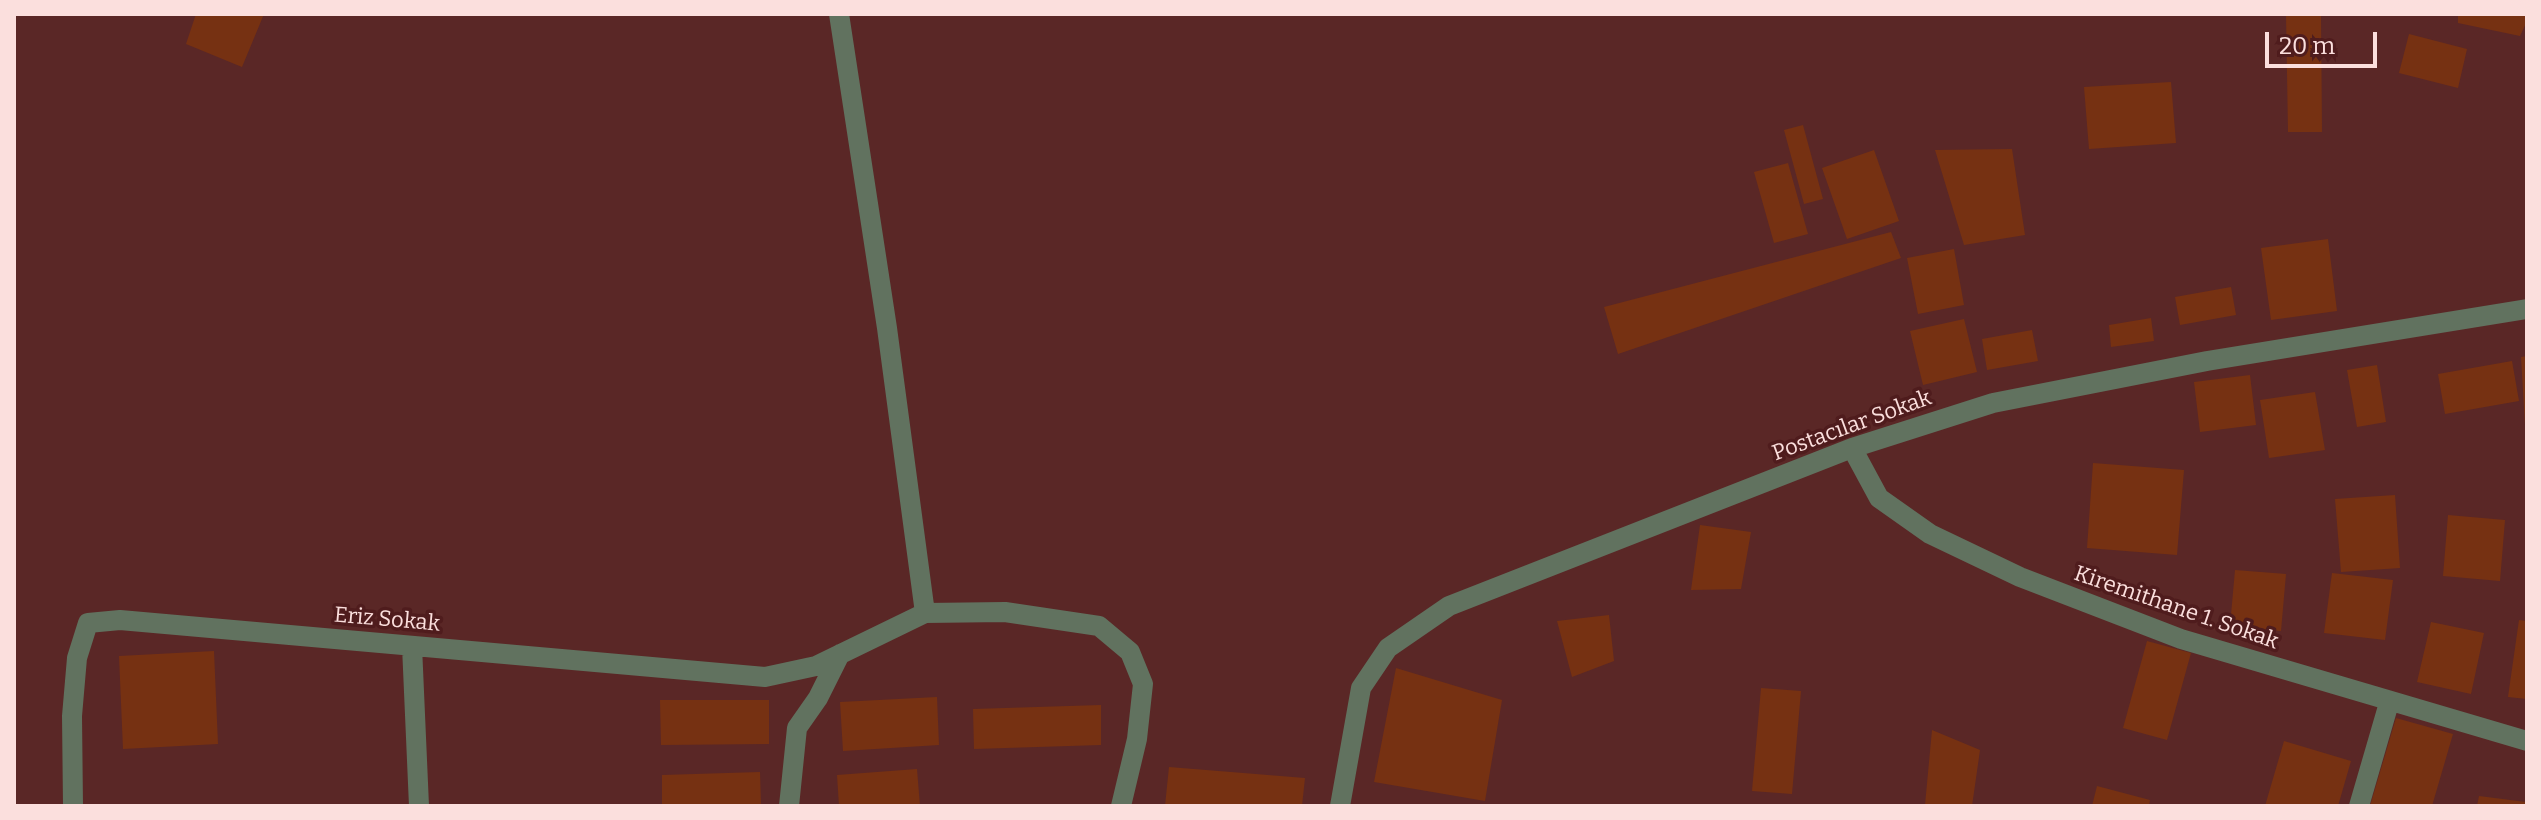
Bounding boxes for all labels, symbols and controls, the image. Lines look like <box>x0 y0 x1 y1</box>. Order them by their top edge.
scale bar <box>2269 16 2381 66</box>
text: 20 m <box>2279 32 2335 60</box>
street label: Postacılar Sokak <box>1769 385 1935 467</box>
street label: Kiremithane 1. Sokak <box>2070 561 2282 655</box>
street label: Eriz Sokak <box>333 602 441 638</box>

